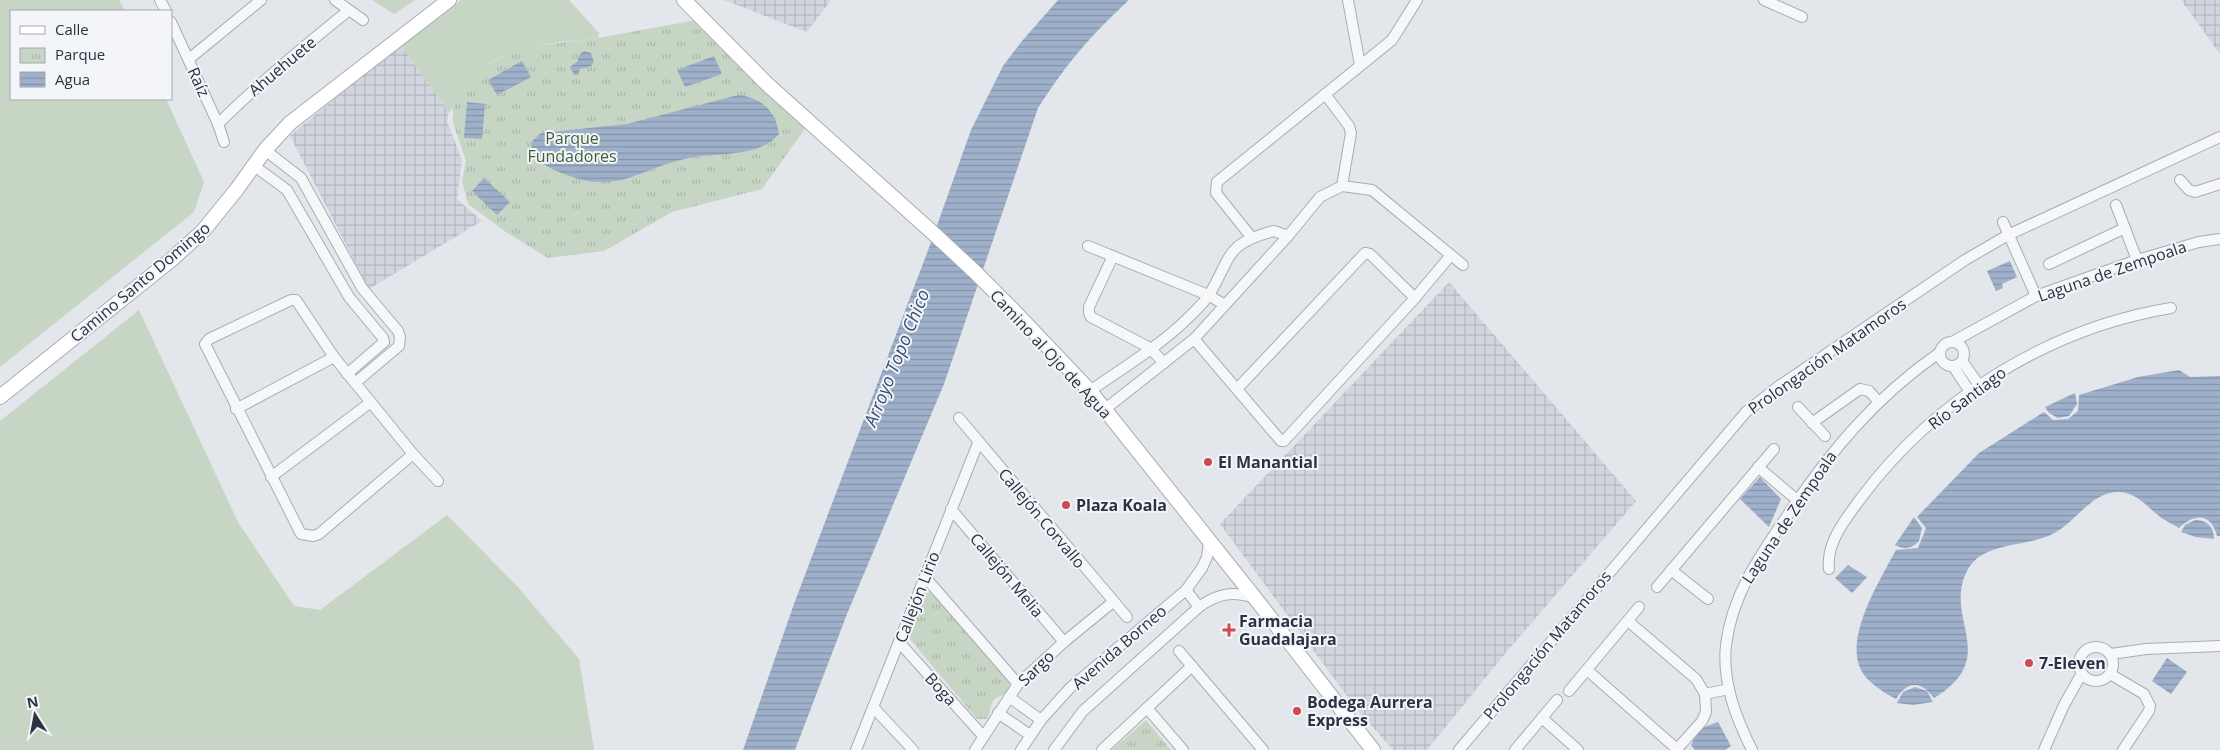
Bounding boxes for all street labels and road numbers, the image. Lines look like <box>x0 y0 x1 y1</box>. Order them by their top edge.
street label: Ahuehuete <box>244 31 320 101</box>
street label: Raíz <box>183 64 215 100</box>
street label: Camino Santo Domingo <box>65 217 215 347</box>
street label: Laguna de Zempoala <box>2035 235 2189 307</box>
street label: Camino al Ojo de Agua <box>985 285 1117 423</box>
street label: Prolongación Matamoros <box>1744 293 1910 419</box>
street label: Río Santiago <box>1924 361 2010 435</box>
street label: Laguna de Zempoala <box>1736 446 1842 588</box>
street label: Callejón Corvallo <box>994 463 1090 573</box>
street label: Callejón Melia <box>965 528 1049 622</box>
street label: Callejón Lirio <box>889 548 945 646</box>
street label: Prolongación Matamoros <box>1478 566 1616 724</box>
street label: Avenida Borneo <box>1067 600 1171 694</box>
street label: Sargo <box>1013 645 1059 691</box>
street label: Boga <box>920 668 962 710</box>

